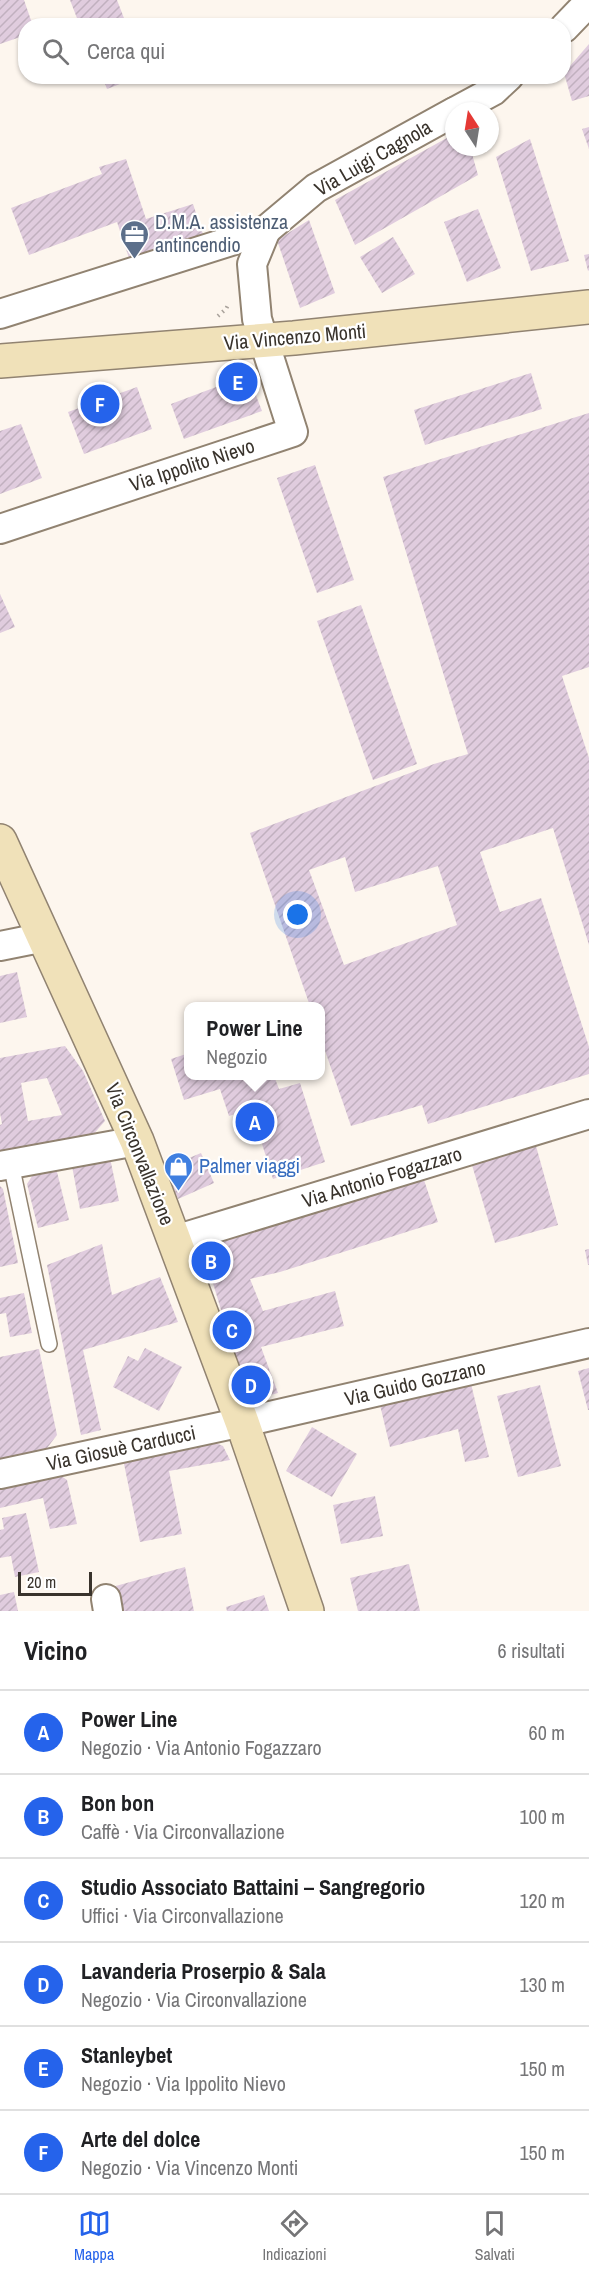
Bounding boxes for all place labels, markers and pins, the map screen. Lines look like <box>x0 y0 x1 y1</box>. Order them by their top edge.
place label: D.M.A. assistenza antincendio <box>155 208 288 258</box>
office icon: D.M.A. assistenza antincendio <box>118 218 150 260</box>
pin: E <box>218 360 258 404</box>
pin: F <box>80 382 120 426</box>
pin: A <box>236 1100 274 1144</box>
shop icon: Palmer viaggi <box>162 1150 194 1192</box>
place label: Palmer viaggi <box>199 1152 300 1179</box>
pin: B <box>192 1238 230 1284</box>
pin: C <box>212 1308 252 1352</box>
pin: D <box>232 1362 270 1408</box>

